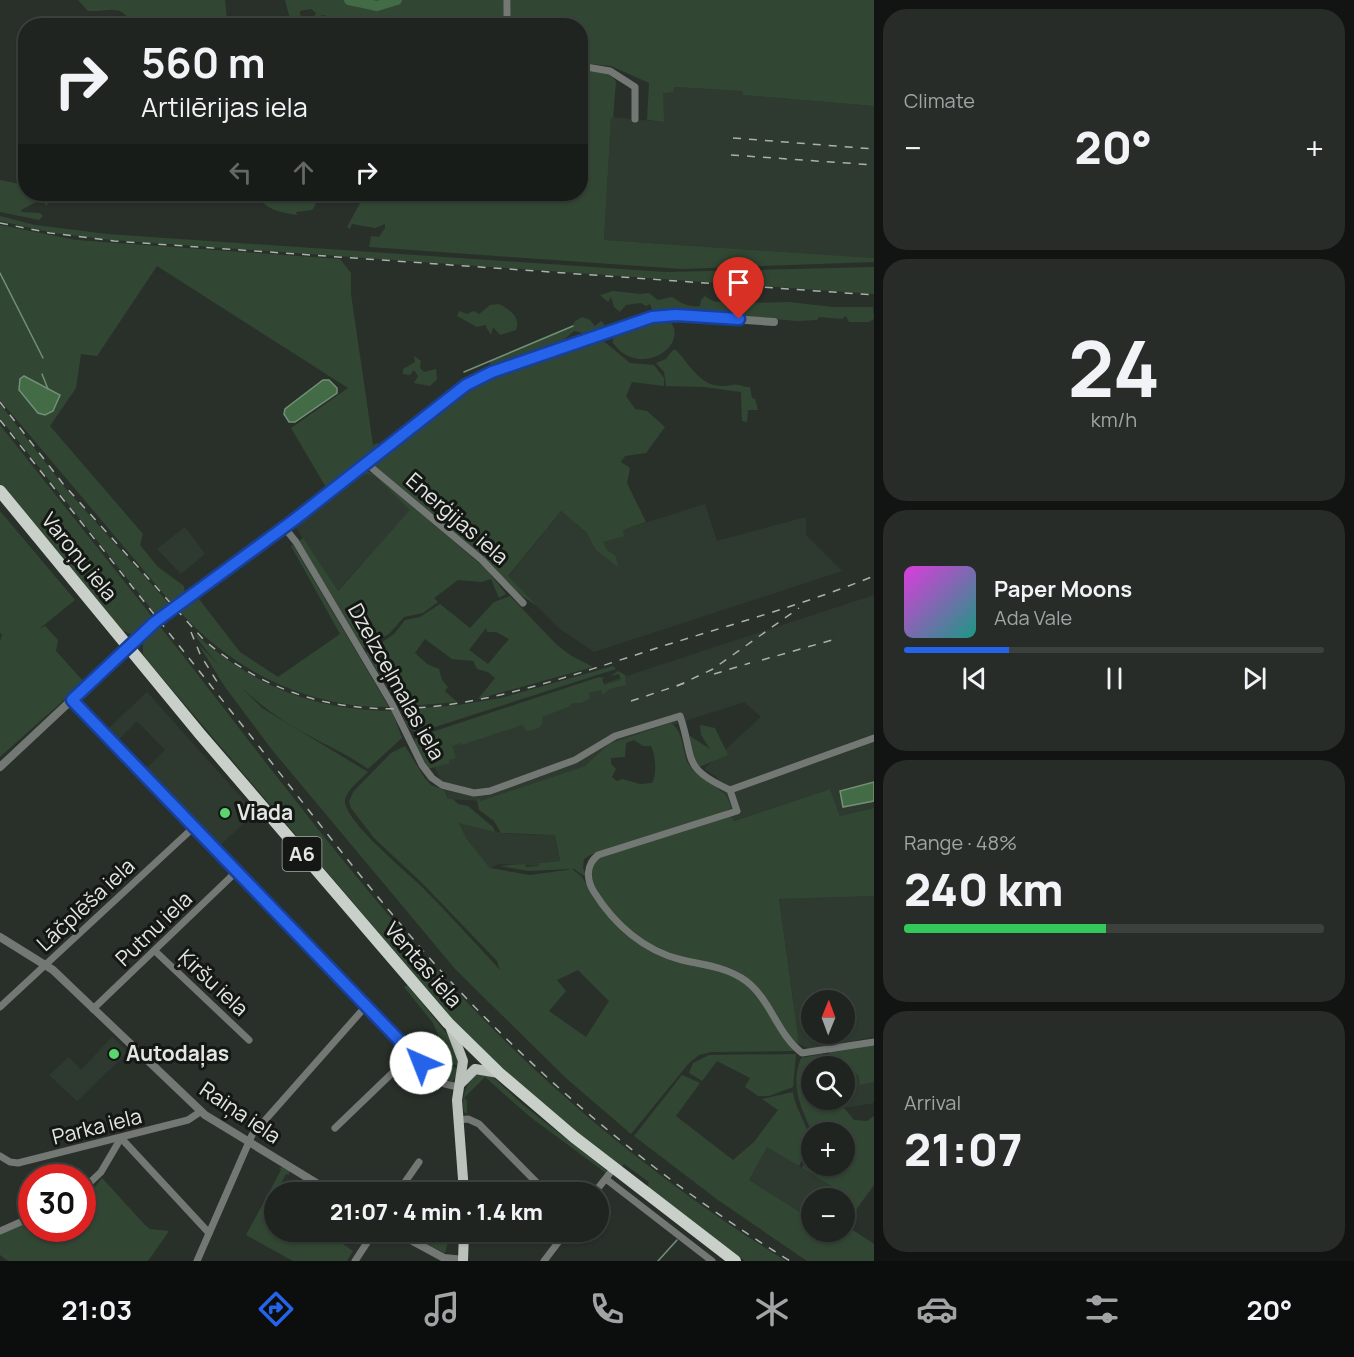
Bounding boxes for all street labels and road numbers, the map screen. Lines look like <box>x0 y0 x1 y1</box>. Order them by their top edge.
street label: Enerģijas iela <box>401 466 515 570</box>
street label: Varoņu iela <box>36 506 124 606</box>
street label: Dzelzceļmalas iela <box>342 598 452 765</box>
road number: A6 <box>282 837 322 871</box>
street label: Lāčplēša iela <box>30 852 140 957</box>
street label: Putnu iela <box>109 885 198 972</box>
street label: Ventas iela <box>379 916 469 1013</box>
street label: Ķiršu iela <box>173 943 255 1022</box>
street label: Raiņa iela <box>195 1075 286 1149</box>
street label: Parka iela <box>49 1101 145 1151</box>

